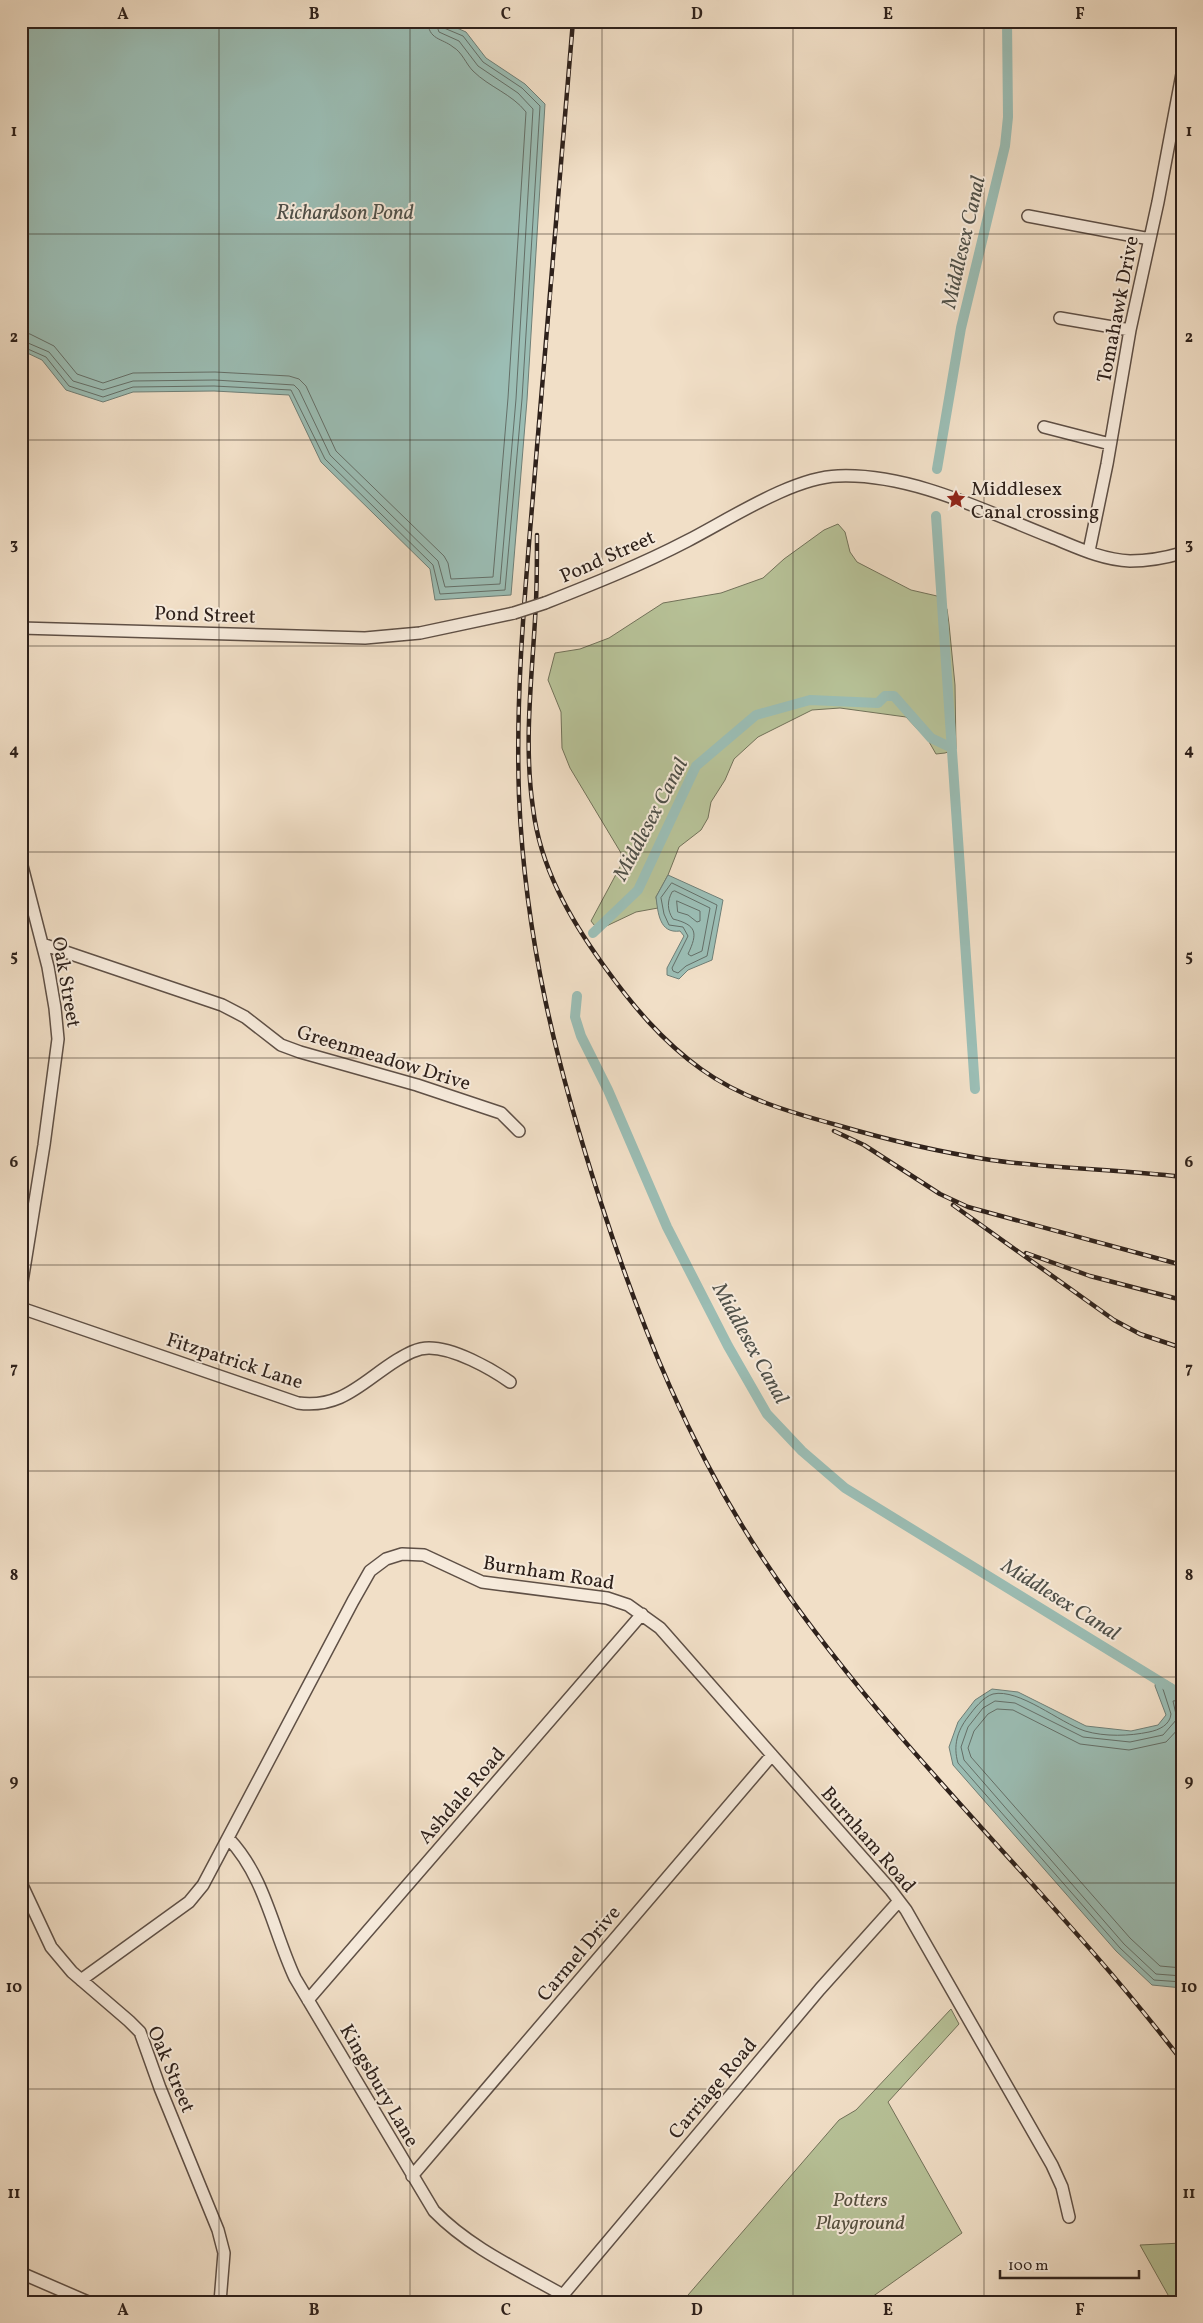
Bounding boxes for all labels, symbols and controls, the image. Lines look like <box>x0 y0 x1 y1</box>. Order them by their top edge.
text: A <box>117 4 129 26</box>
text: B <box>309 4 320 26</box>
text: C <box>501 4 511 26</box>
text: D <box>691 4 703 26</box>
text: E <box>883 4 893 26</box>
text: F <box>1075 4 1085 26</box>
text: 1 <box>11 121 17 143</box>
text: 1 <box>1186 121 1192 143</box>
water label: Middlesex Canal <box>935 173 994 312</box>
water label: Richardson Pond <box>276 199 414 228</box>
street label: Tomahawk Drive <box>1091 234 1147 385</box>
text: 2 <box>10 327 18 349</box>
text: 2 <box>1185 327 1193 349</box>
place label: Middlesex Canal crossing <box>971 476 1099 527</box>
place icon: Middlesex Canal crossing <box>945 488 967 510</box>
street label: Pond Street <box>556 524 660 591</box>
text: 3 <box>10 534 18 556</box>
text: 3 <box>1185 534 1193 556</box>
street label: Pond Street <box>154 600 256 632</box>
text: 4 <box>9 740 19 762</box>
text: 4 <box>1184 740 1194 762</box>
water label: Middlesex Canal <box>606 753 696 887</box>
street label: Oak Street <box>43 935 87 1030</box>
text: 5 <box>10 946 18 968</box>
text: 5 <box>1185 946 1193 968</box>
street label: Greenmeadow Drive <box>293 1019 474 1099</box>
text: 6 <box>10 1152 19 1174</box>
text: 6 <box>1185 1152 1194 1174</box>
water label: Middlesex Canal <box>704 1277 795 1410</box>
street label: Fitzpatrick Lane <box>162 1327 306 1397</box>
text: 7 <box>10 1358 18 1380</box>
text: 7 <box>1185 1358 1193 1380</box>
street label: Burnham Road <box>481 1550 616 1598</box>
water label: Middlesex Canal <box>994 1552 1125 1648</box>
text: 8 <box>10 1565 18 1587</box>
text: 8 <box>1185 1565 1193 1587</box>
street label: Ashdale Road <box>412 1742 513 1851</box>
text: 9 <box>10 1771 19 1793</box>
text: 9 <box>1185 1771 1194 1793</box>
street label: Burnham Road <box>813 1781 922 1900</box>
street label: Carmel Drive <box>531 1900 628 2008</box>
text: 10 <box>6 1977 22 1999</box>
text: 10 <box>1181 1977 1197 1999</box>
street label: Kingsbury Lane <box>332 2019 425 2153</box>
street label: Oak Street <box>139 2022 201 2118</box>
street label: Carriage Road <box>663 2033 764 2146</box>
text: 11 <box>8 2183 20 2205</box>
text: 11 <box>1183 2183 1195 2205</box>
park label: Potters Playground <box>815 2187 905 2238</box>
scale bar <box>1000 2248 1139 2280</box>
text: 100 m <box>1008 2256 1048 2277</box>
text: A <box>117 2300 129 2322</box>
text: B <box>309 2300 320 2322</box>
text: C <box>501 2300 511 2322</box>
text: D <box>691 2300 703 2322</box>
text: E <box>883 2300 893 2322</box>
text: F <box>1075 2300 1085 2322</box>

